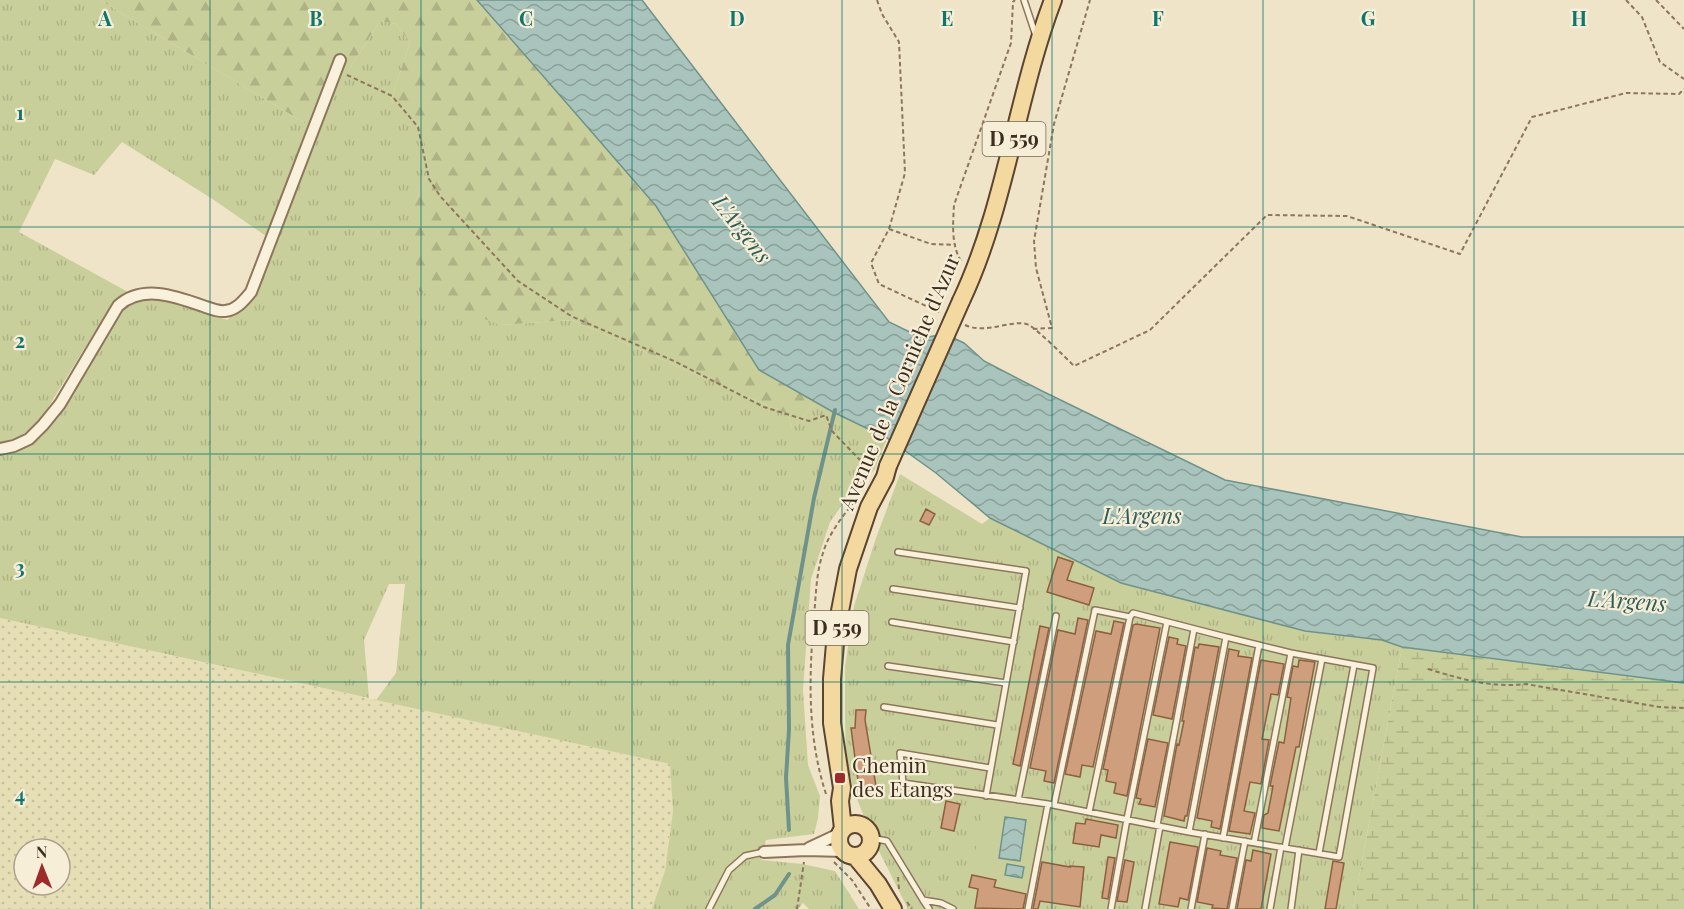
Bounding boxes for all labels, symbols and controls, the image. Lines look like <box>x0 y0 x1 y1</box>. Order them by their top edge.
text: A <box>97 4 112 31</box>
text: B <box>309 4 323 31</box>
text: C <box>519 4 533 31</box>
text: D <box>729 4 745 31</box>
text: E <box>941 4 953 31</box>
text: F <box>1152 4 1164 31</box>
text: G <box>1361 4 1376 31</box>
text: H <box>1571 4 1587 31</box>
text: 1 <box>16 98 24 125</box>
road number: D 559 <box>982 122 1046 156</box>
water label: L'Argens <box>706 187 779 269</box>
street label: Avenue de la Corniche d'Azur <box>831 248 965 514</box>
text: 2 <box>15 326 25 353</box>
water label: L'Argens <box>1101 500 1182 530</box>
text: 3 <box>15 553 25 580</box>
water label: L'Argens <box>1586 582 1668 618</box>
road number: D 559 <box>806 611 868 645</box>
place label: Chemin des Etangs <box>852 750 953 802</box>
marker: Chemin des Etangs <box>833 771 847 785</box>
text: 4 <box>15 780 25 807</box>
north arrow <box>12 837 72 897</box>
text: N <box>36 841 48 862</box>

